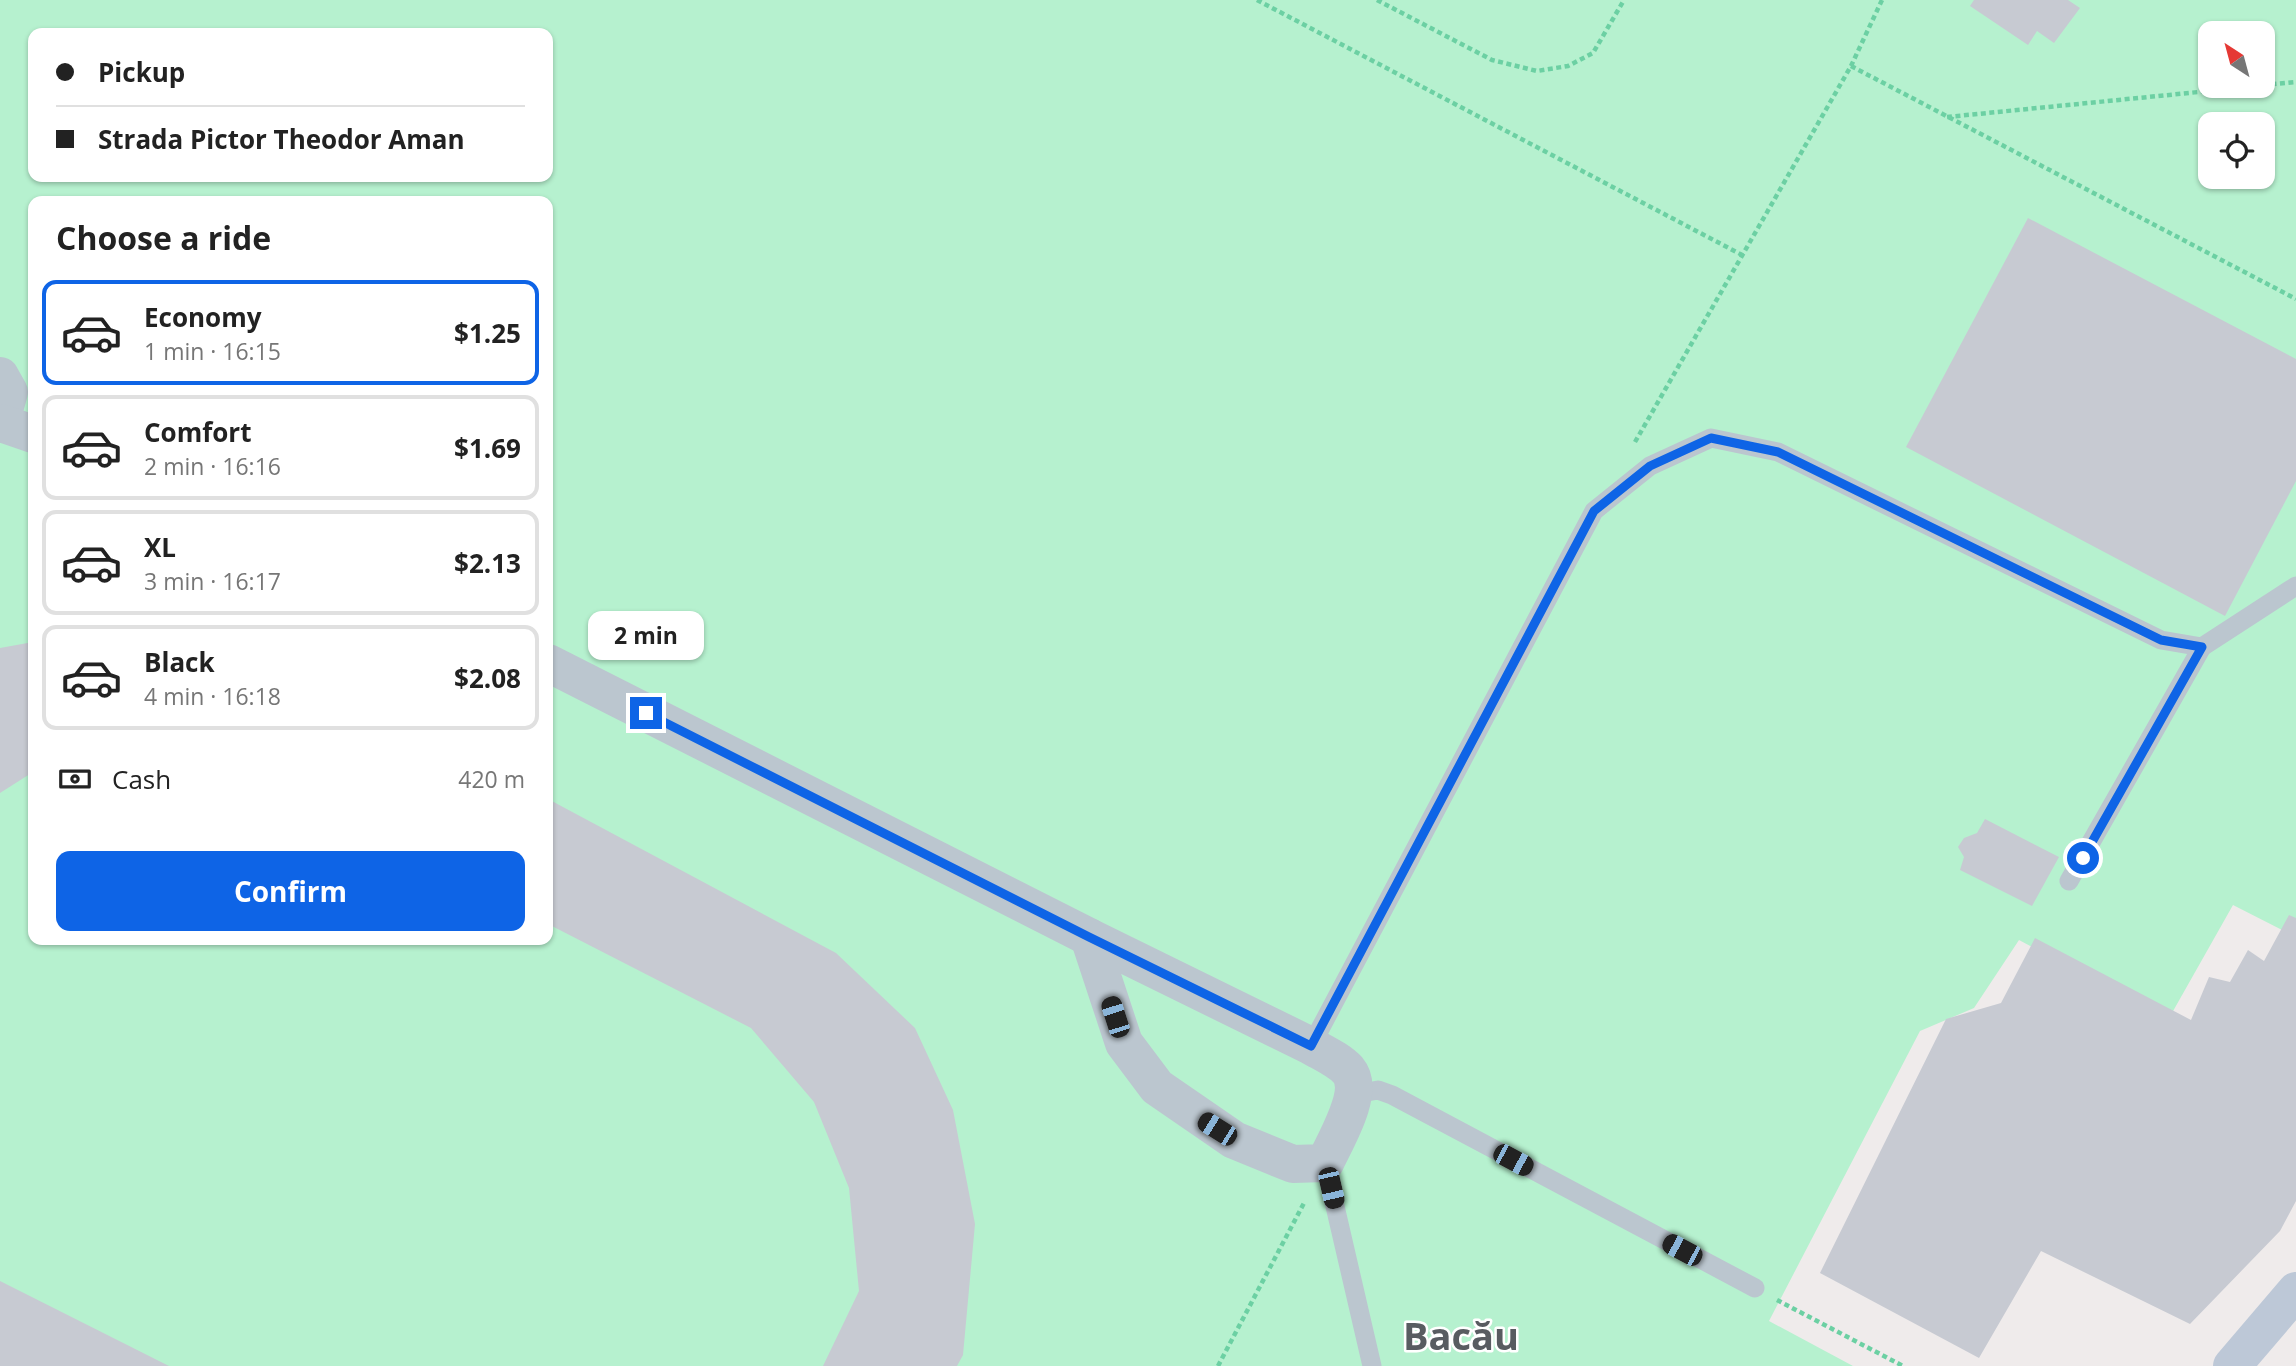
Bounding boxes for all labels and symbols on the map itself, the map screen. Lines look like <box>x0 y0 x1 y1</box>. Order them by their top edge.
north arrow <box>2198 21 2275 98</box>
callout: 2 min <box>588 612 704 660</box>
route end <box>630 697 662 729</box>
route start <box>2067 842 2099 874</box>
car <box>1099 994 1132 1040</box>
car <box>1194 1109 1241 1149</box>
car <box>1490 1141 1537 1179</box>
car <box>1317 1165 1346 1211</box>
car <box>1659 1231 1706 1269</box>
district label: Bacău <box>1403 1309 1519 1361</box>

